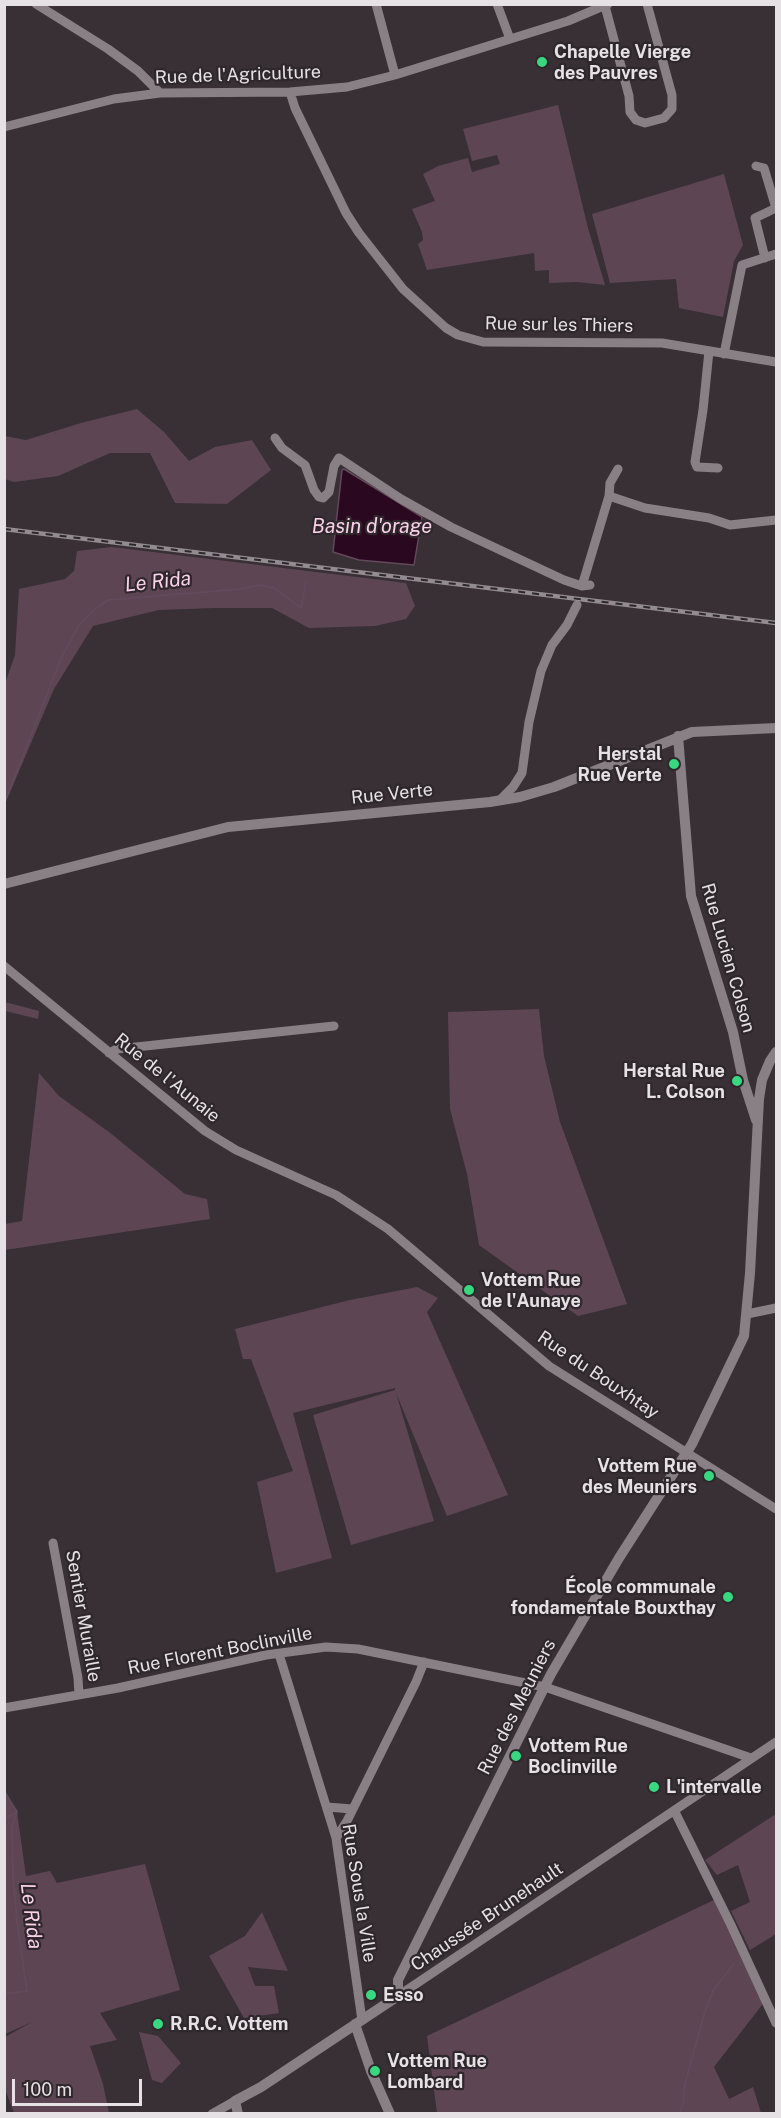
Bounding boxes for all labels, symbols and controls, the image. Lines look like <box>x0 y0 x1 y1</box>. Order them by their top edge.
place label: Chapelle Vierge des Pauvres <box>554 41 691 84</box>
marker: Chapelle Vierge des Pauvres <box>535 55 549 69</box>
street label: Rue de l'Agriculture <box>155 61 321 89</box>
street label: Rue sur les Thiers <box>485 313 633 337</box>
water label: Basin d'orage <box>312 515 432 539</box>
water label: Le Rida <box>124 567 192 597</box>
place label: Herstal Rue Verte <box>577 743 662 786</box>
marker: Herstal Rue Verte <box>667 757 681 771</box>
street label: Rue Verte <box>350 779 434 809</box>
street label: Rue Lucien Colson <box>696 881 760 1035</box>
street label: Rue de l'Aunaie <box>110 1029 224 1127</box>
place label: Herstal Rue L. Colson <box>623 1060 725 1102</box>
marker: Herstal Rue L. Colson <box>730 1074 744 1088</box>
place label: Vottem Rue de l'Aunaye <box>481 1269 581 1312</box>
marker: Vottem Rue de l'Aunaye <box>462 1283 476 1297</box>
street label: Rue du Bouxhtay <box>533 1326 663 1424</box>
place label: Vottem Rue des Meuniers <box>582 1455 697 1498</box>
marker: Vottem Rue des Meuniers <box>702 1469 716 1483</box>
street label: Sentier Muraille <box>61 1548 105 1684</box>
place label: École communale fondamentale Bouxthay <box>510 1576 716 1618</box>
marker: École communale fondamentale Bouxthay <box>721 1590 735 1604</box>
street label: Rue Florent Boclinville <box>126 1623 314 1679</box>
street label: Rue des Meuniers <box>474 1636 560 1778</box>
place label: Vottem Rue Boclinville <box>528 1735 628 1778</box>
marker: Vottem Rue Boclinville <box>509 1749 523 1763</box>
place label: L'intervalle <box>666 1776 762 1798</box>
marker: L'intervalle <box>647 1780 661 1794</box>
street label: Rue Sous la Ville <box>337 1822 381 1964</box>
street label: Chaussée Brunehault <box>407 1858 567 1976</box>
water label: Le Rida <box>15 1882 47 1950</box>
place label: Esso <box>383 1984 424 2006</box>
marker: Esso <box>364 1988 378 2002</box>
place label: R.R.C. Vottem <box>170 2013 288 2035</box>
marker: R.R.C. Vottem <box>151 2017 165 2031</box>
place label: Vottem Rue Lombard <box>387 2050 487 2092</box>
marker: Vottem Rue Lombard <box>368 2064 382 2078</box>
scale bar <box>15 2067 146 2105</box>
text: 100 m <box>23 2079 72 2100</box>

